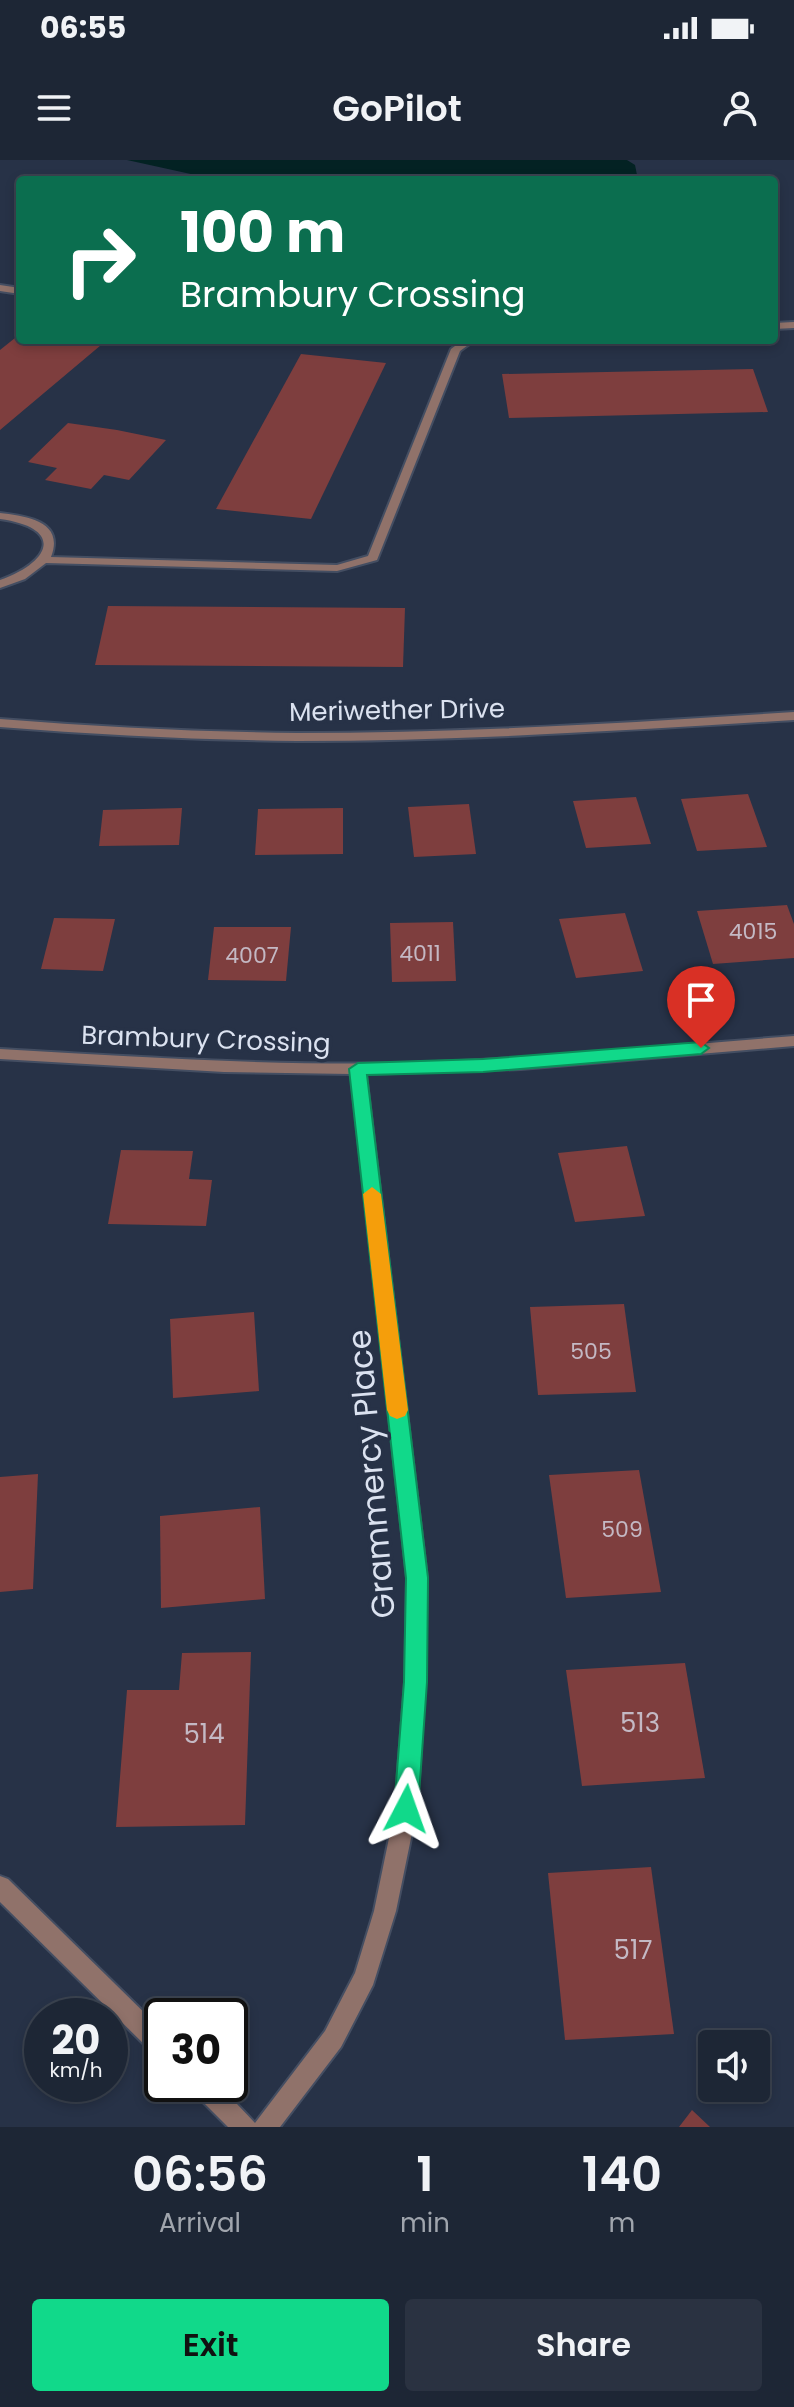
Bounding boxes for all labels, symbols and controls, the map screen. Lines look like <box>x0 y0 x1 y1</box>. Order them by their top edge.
text: 06:55 <box>40 6 126 49</box>
text: GoPilot <box>332 83 462 134</box>
icon: menu <box>32 86 76 130</box>
icon: person <box>718 86 762 130</box>
text: 100 m <box>180 193 345 272</box>
icon: right <box>48 208 152 312</box>
text: Brambury Crossing <box>180 269 526 320</box>
street label: Meriwether Drive <box>289 690 505 730</box>
house number: 4015 <box>729 916 777 947</box>
house number: 4011 <box>399 938 441 969</box>
house number: 4007 <box>225 940 279 971</box>
pin <box>667 966 735 1048</box>
icon: arrive <box>679 978 723 1022</box>
street label: Brambury Crossing <box>81 1017 331 1061</box>
street label: Grammercy Place <box>336 1328 406 1620</box>
house number: 505 <box>570 1336 612 1367</box>
house number: 509 <box>601 1514 643 1545</box>
house number: 513 <box>620 1705 660 1741</box>
house number: 514 <box>183 1716 225 1752</box>
position arrow <box>364 1767 448 1851</box>
house number: 517 <box>614 1932 652 1968</box>
speed limit sign: 30 <box>144 1998 248 2102</box>
text: 20 <box>52 2012 100 2068</box>
map controls <box>698 2030 770 2102</box>
button: sound <box>698 2030 770 2102</box>
text: km/h <box>49 2056 103 2084</box>
text: 06:56 <box>132 2141 268 2208</box>
text: 1 <box>416 2141 434 2208</box>
text: 140 <box>582 2141 662 2208</box>
text: Arrival <box>159 2205 241 2241</box>
text: min <box>400 2205 450 2241</box>
text: m <box>609 2205 635 2241</box>
button: Exit <box>32 2299 389 2391</box>
button: Share <box>405 2299 762 2391</box>

